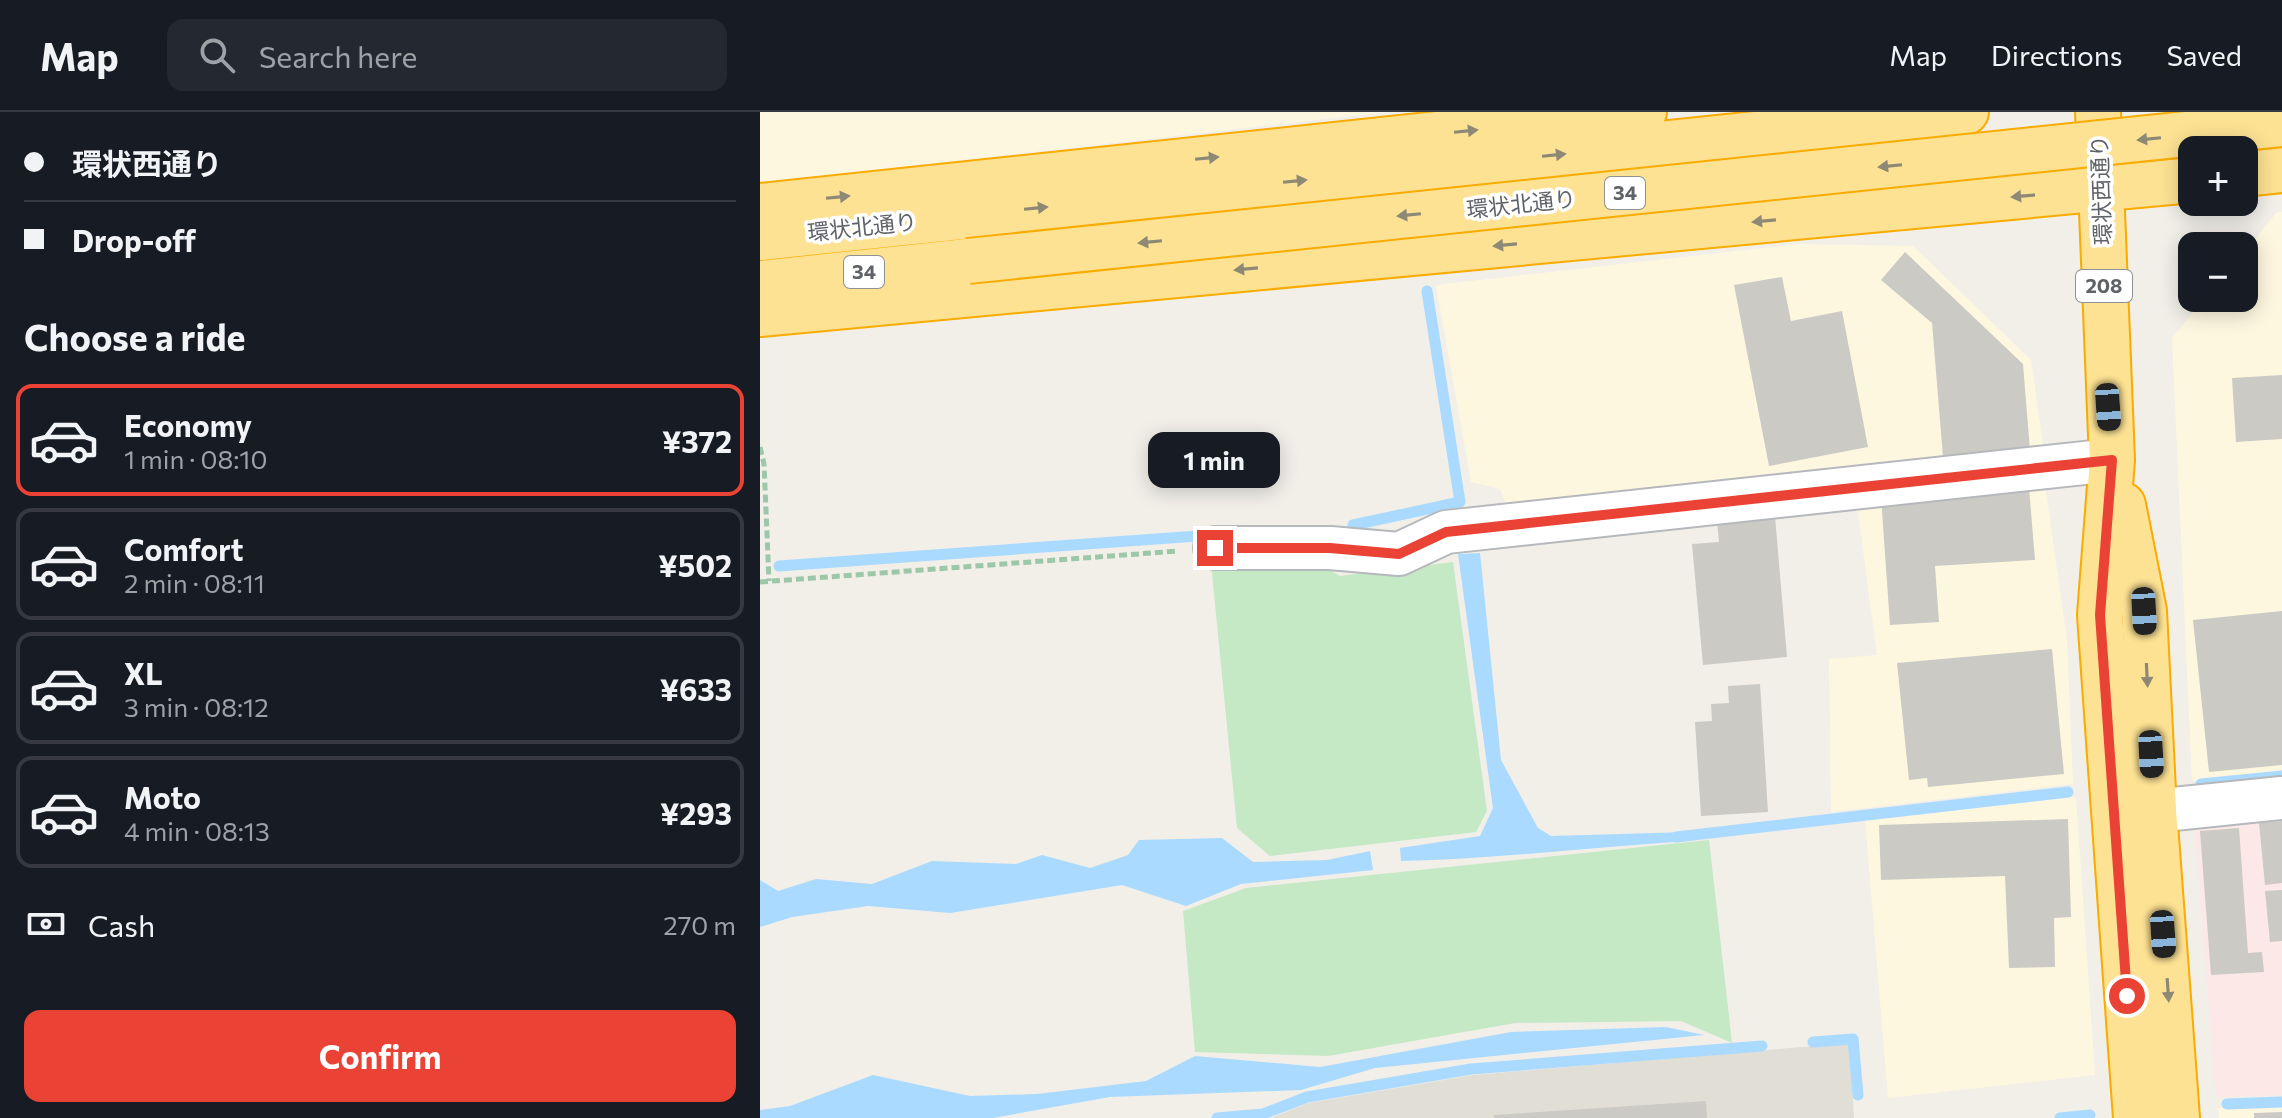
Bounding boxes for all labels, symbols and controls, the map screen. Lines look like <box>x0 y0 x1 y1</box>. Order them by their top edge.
search box <box>167 19 727 91</box>
text: Map <box>40 32 119 79</box>
icon: search <box>195 33 239 77</box>
text: Search here <box>259 37 417 74</box>
text: Map <box>1889 38 1947 72</box>
text: Directions <box>1991 38 2122 72</box>
text: Saved <box>2166 38 2242 72</box>
one-way arrow <box>1454 124 1479 137</box>
one-way arrow <box>2136 133 2161 146</box>
street label: 環状西通り <box>2085 135 2116 245</box>
map controls <box>2178 136 2258 312</box>
button: + <box>2178 136 2258 216</box>
text: 環状西通り <box>72 144 222 181</box>
one-way arrow <box>1542 148 1567 161</box>
one-way arrow <box>1195 152 1220 165</box>
one-way arrow <box>1877 160 1902 173</box>
one-way arrow <box>1283 175 1308 188</box>
road number: 34 <box>1605 177 1645 209</box>
street label: 環状北通り <box>1465 184 1577 223</box>
one-way arrow <box>2010 190 2035 203</box>
one-way arrow <box>825 191 850 204</box>
one-way arrow <box>1024 201 1049 214</box>
street label: 環状北通り <box>806 207 918 246</box>
one-way arrow <box>1396 209 1421 222</box>
one-way arrow <box>1751 214 1776 227</box>
text: Drop-off <box>72 221 196 258</box>
button: − <box>2178 232 2258 312</box>
one-way arrow <box>1137 236 1162 249</box>
one-way arrow <box>1492 238 1517 251</box>
road number: 34 <box>844 256 884 288</box>
one-way arrow <box>1233 262 1258 275</box>
road number: 208 <box>2076 270 2132 302</box>
text: Choose a ride <box>24 314 245 358</box>
car <box>2094 382 2122 432</box>
icon: car <box>28 404 100 476</box>
text: Economy <box>124 406 252 443</box>
text: ¥372 <box>662 422 732 459</box>
callout: 1 min <box>1149 432 1281 488</box>
text: 1 min · 08:10 <box>124 443 267 474</box>
text: 1 min <box>1183 444 1245 475</box>
icon: car <box>28 528 100 600</box>
text: Comfort <box>124 530 243 567</box>
route end <box>1197 530 1233 566</box>
text: ¥502 <box>658 546 732 583</box>
text: 2 min · 08:11 <box>124 567 265 598</box>
car <box>2131 586 2157 636</box>
icon: car <box>28 652 100 724</box>
text: XL <box>124 654 163 691</box>
one-way arrow <box>2141 663 2154 688</box>
text: ¥633 <box>660 670 732 707</box>
text: 3 min · 08:12 <box>124 691 269 722</box>
car <box>2138 729 2164 779</box>
icon: car <box>28 776 100 848</box>
text: Moto <box>124 778 201 815</box>
text: ¥293 <box>660 794 732 831</box>
text: 4 min · 08:13 <box>124 815 270 846</box>
icon: cash <box>24 902 68 946</box>
text: Cash <box>88 906 155 943</box>
text: 270 m <box>663 909 736 940</box>
car <box>2149 909 2177 959</box>
route start <box>2109 978 2145 1014</box>
one-way arrow <box>2161 978 2174 1003</box>
button: Confirm <box>24 1010 736 1102</box>

